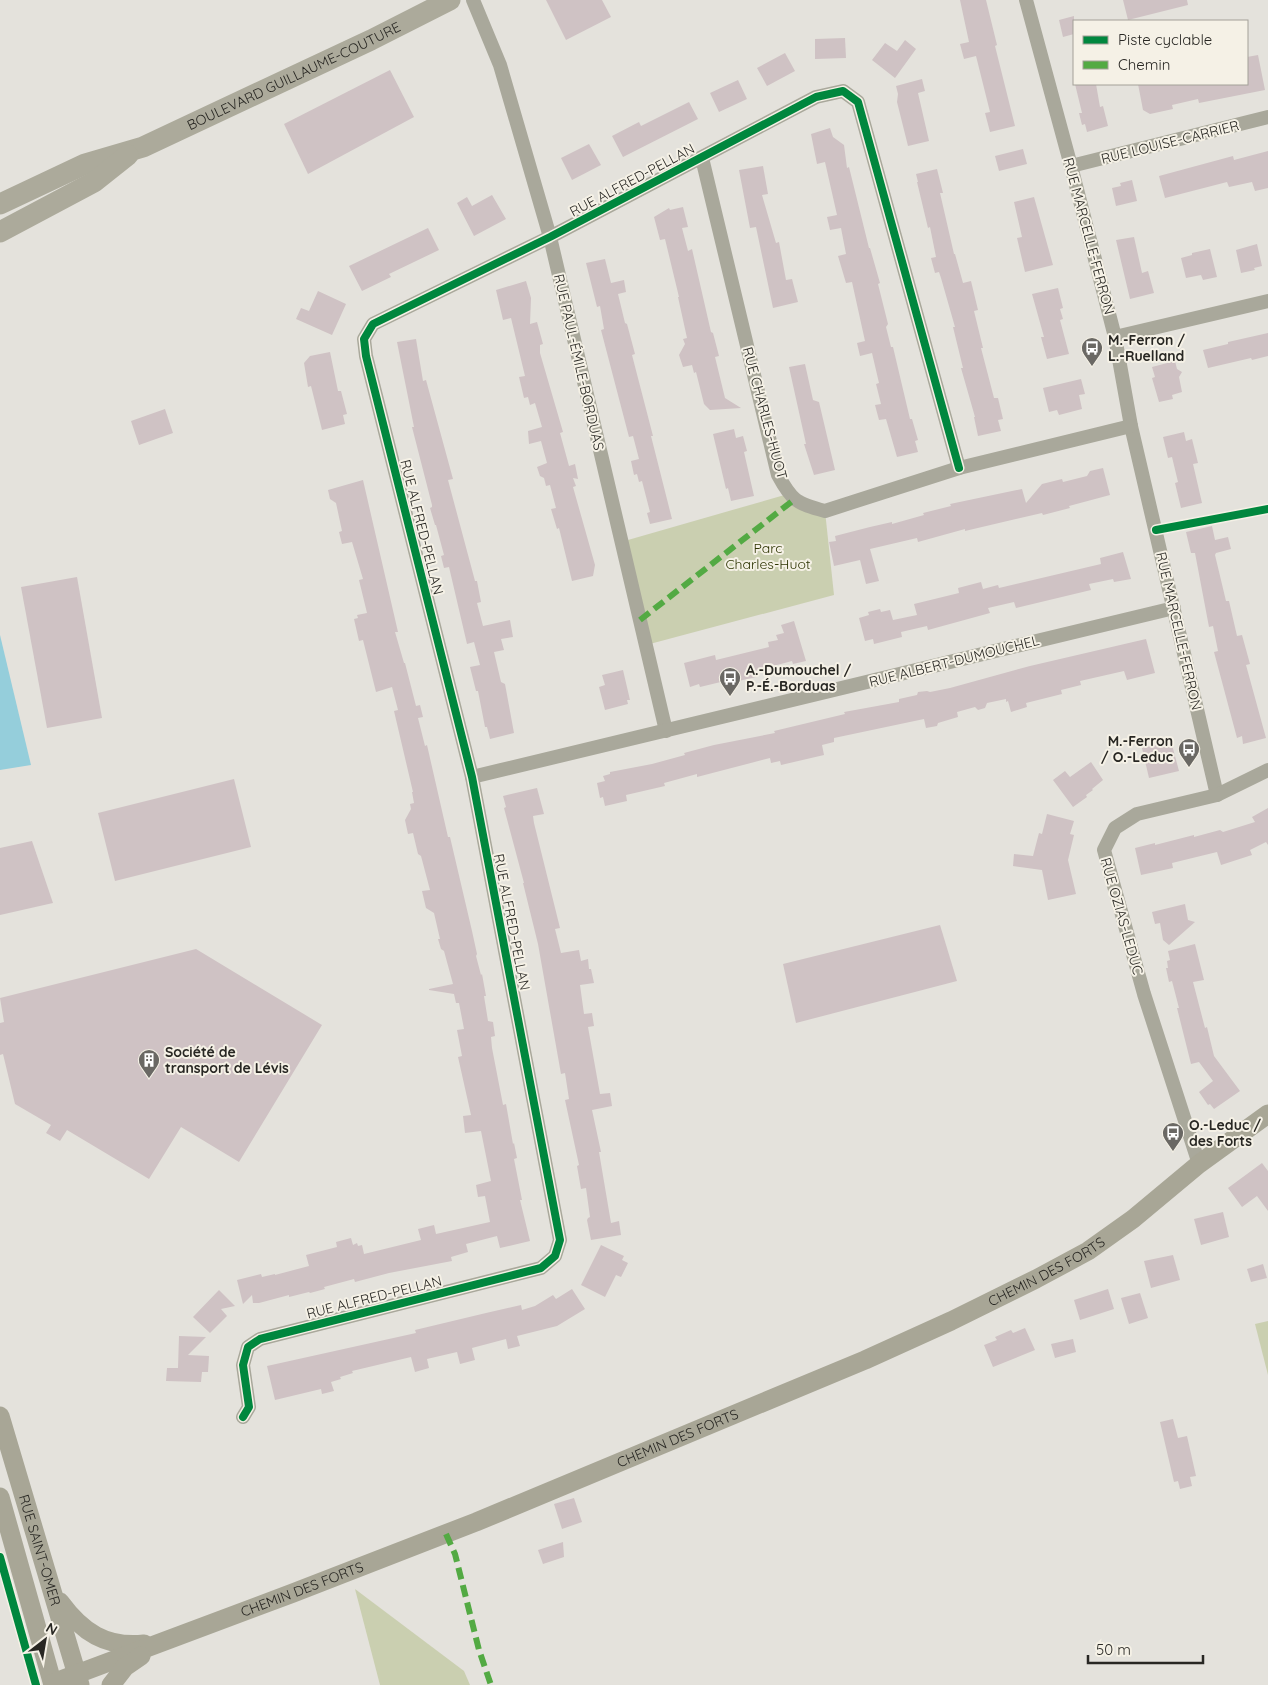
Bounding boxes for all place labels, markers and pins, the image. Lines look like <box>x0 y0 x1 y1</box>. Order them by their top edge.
place label: M.-Ferron / L.-Ruelland <box>1108 331 1185 365</box>
bus stop icon: M.-Ferron / L.-Ruelland <box>1080 336 1104 367</box>
place label: A.-Dumouchel / P.-É.-Borduas <box>746 661 852 695</box>
bus stop icon: A.-Dumouchel / P.-É.-Borduas <box>718 666 742 697</box>
place label: M.-Ferron / O.-Leduc <box>1101 732 1173 766</box>
bus stop icon: M.-Ferron / O.-Leduc <box>1177 737 1201 768</box>
place label: Société de transport de Lévis <box>165 1043 289 1077</box>
building icon: Société de transport de Lévis <box>137 1048 161 1079</box>
place label: O.-Leduc / des Forts <box>1189 1116 1261 1150</box>
bus stop icon: O.-Leduc / des Forts <box>1161 1121 1185 1152</box>

